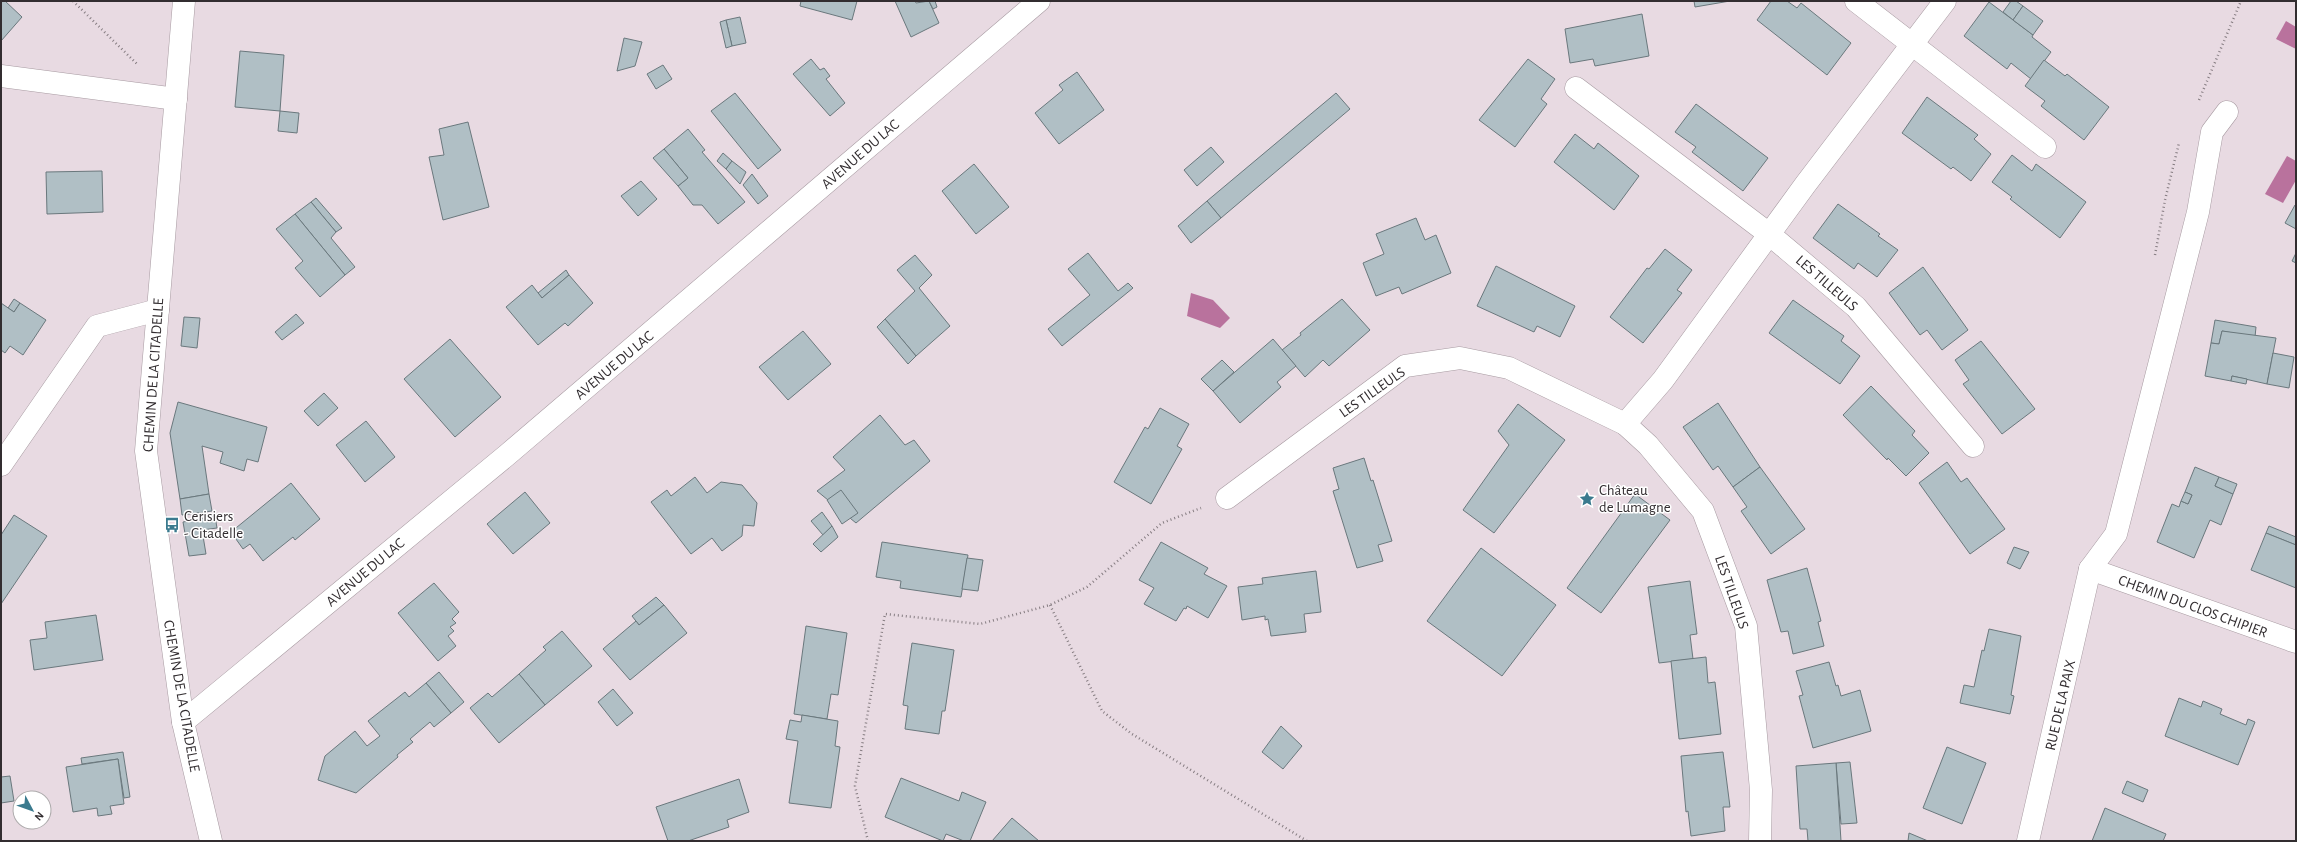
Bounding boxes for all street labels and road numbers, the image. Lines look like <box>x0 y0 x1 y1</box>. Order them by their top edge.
street label: AVENUE DU LAC <box>819 117 902 192</box>
street label: LES TILLEULS <box>1793 253 1861 314</box>
street label: CHEMIN DE LA CITADELLE <box>141 298 166 452</box>
street label: AVENUE DU LAC <box>572 328 657 402</box>
street label: LES TILLEULS <box>1337 364 1408 421</box>
street label: AVENUE DU LAC <box>323 535 408 609</box>
street label: LES TILLEULS <box>1712 553 1751 631</box>
street label: CHEMIN DU CLOS CHIPIER <box>2116 572 2269 640</box>
street label: CHEMIN DE LA CITADELLE <box>161 619 202 773</box>
street label: RUE DE LA PAIX <box>2043 658 2078 752</box>

